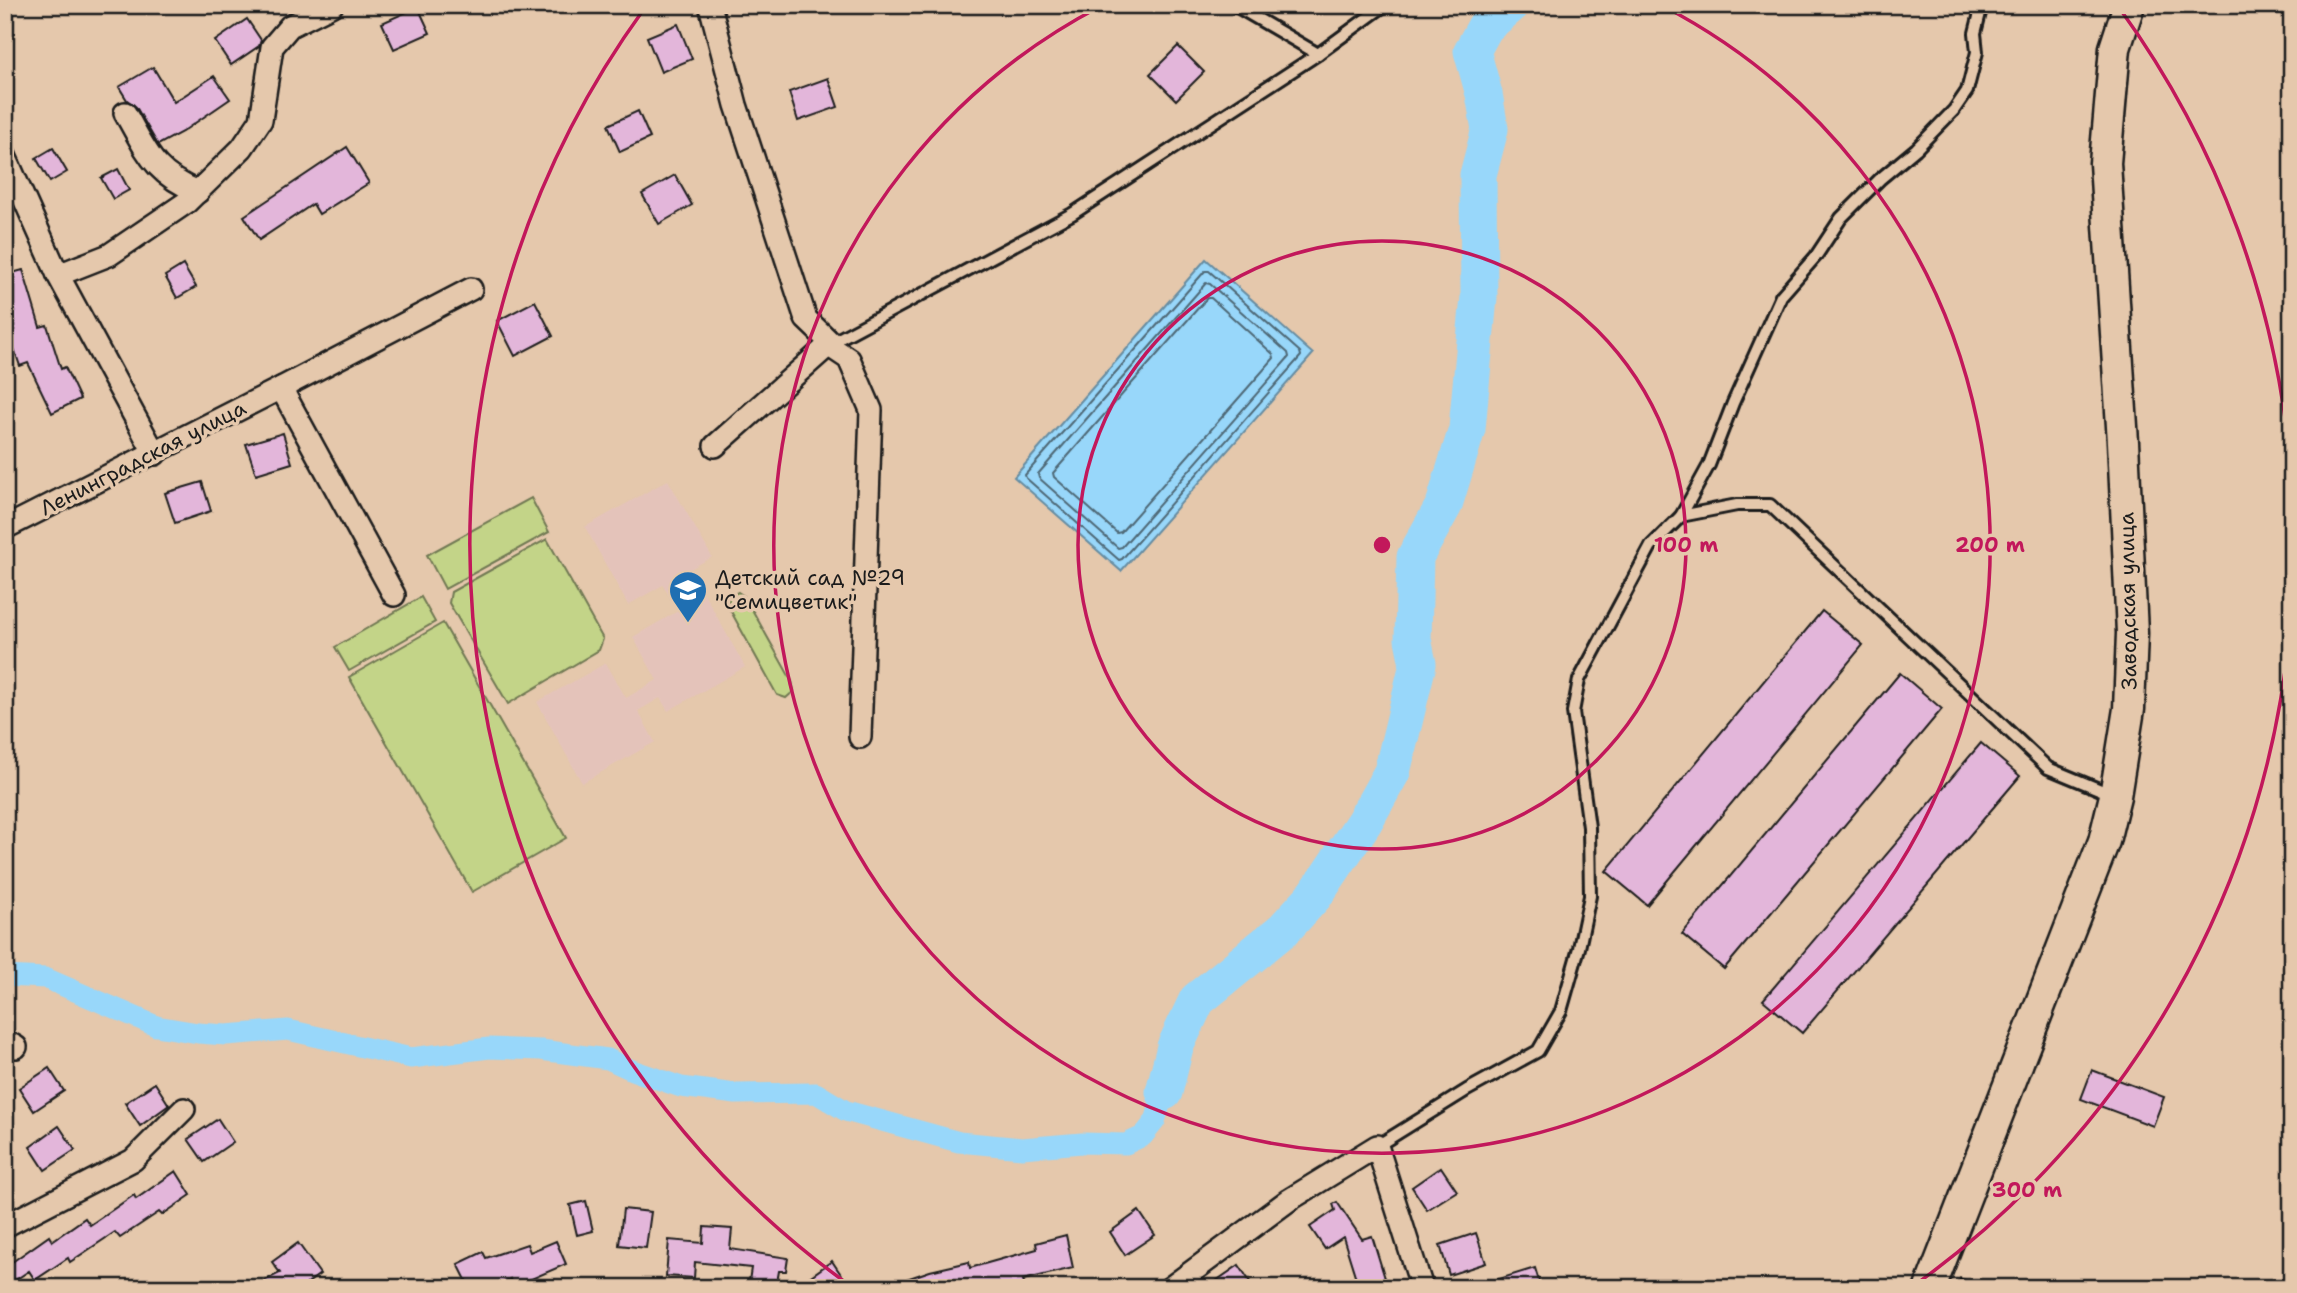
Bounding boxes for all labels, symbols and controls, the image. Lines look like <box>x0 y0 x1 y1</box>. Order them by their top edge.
street label: Ленинградская улица <box>35 394 251 522</box>
street label: Заводская улица <box>2112 512 2144 690</box>
text: 100 m <box>1654 531 1718 559</box>
text: 200 m <box>1955 531 2025 559</box>
centre of rings <box>1370 533 1394 557</box>
place label: Детский сад №29 "Семицветик" <box>715 564 905 616</box>
school or university icon: Детский сад №29 "Семицветик" <box>667 569 709 624</box>
text: 300 m <box>1992 1176 2062 1204</box>

